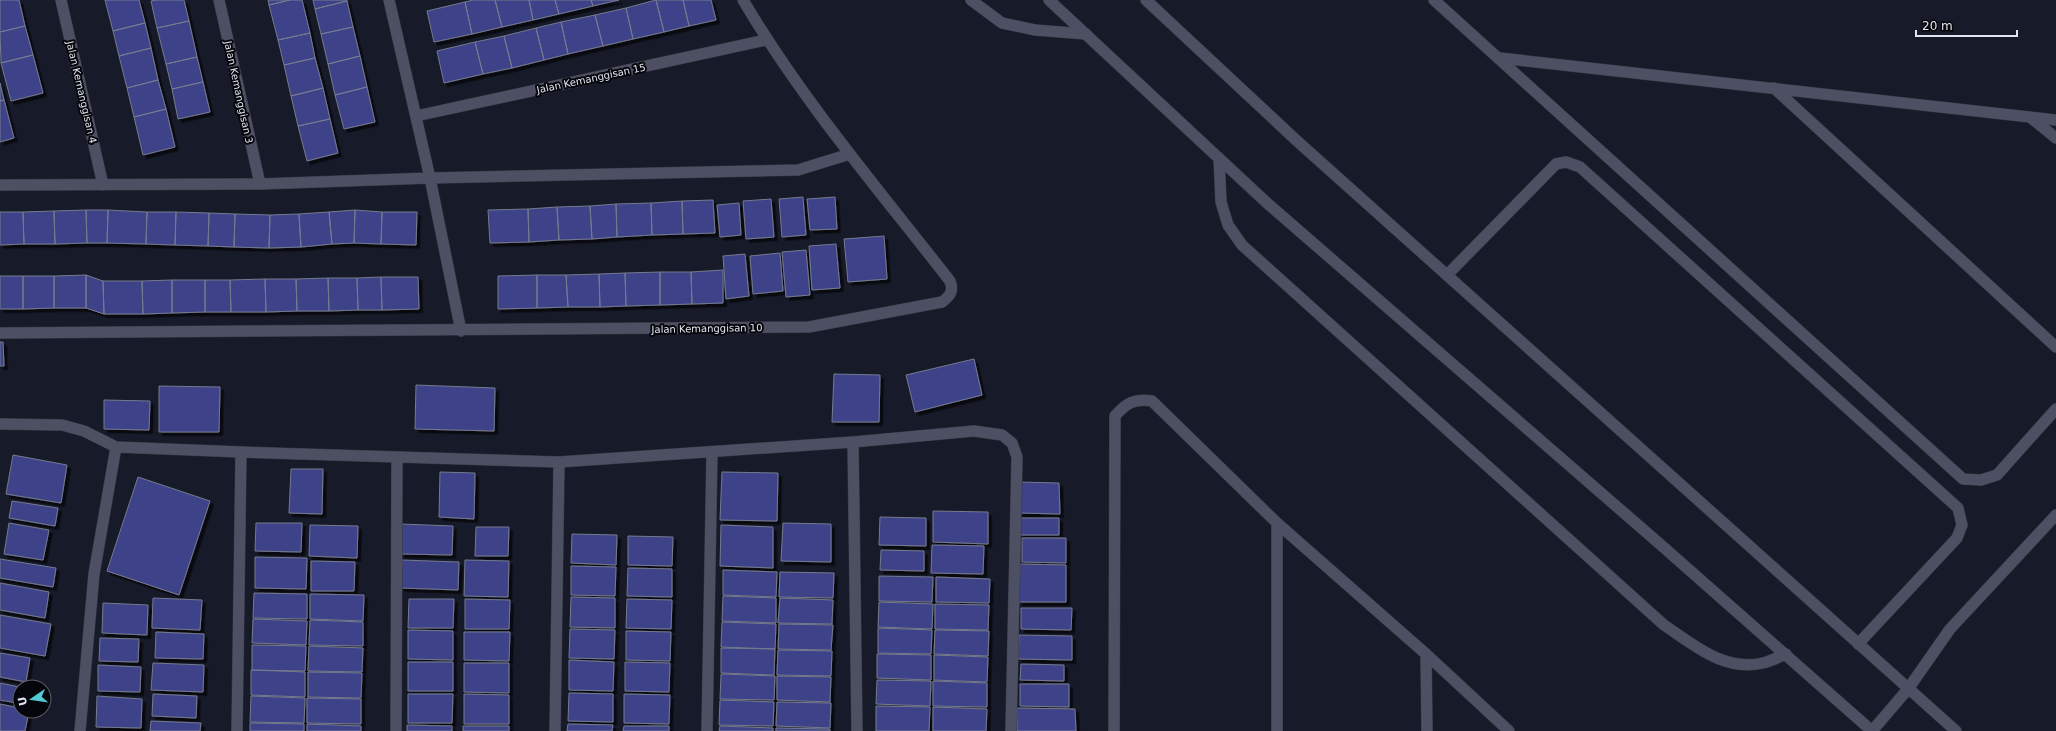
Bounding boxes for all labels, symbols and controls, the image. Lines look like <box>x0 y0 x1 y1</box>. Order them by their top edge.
scale bar <box>1916 12 2017 38</box>
text: 20 m <box>1922 19 1953 33</box>
street label: Jalan Kemanggisan 4 <box>64 39 99 144</box>
street label: Jalan Kemanggisan 3 <box>222 39 255 144</box>
street label: Jalan Kemanggisan 15 <box>535 62 647 96</box>
street label: Jalan Kemanggisan 10 <box>650 322 763 335</box>
north arrow <box>12 679 52 719</box>
text: U <box>15 695 30 707</box>

